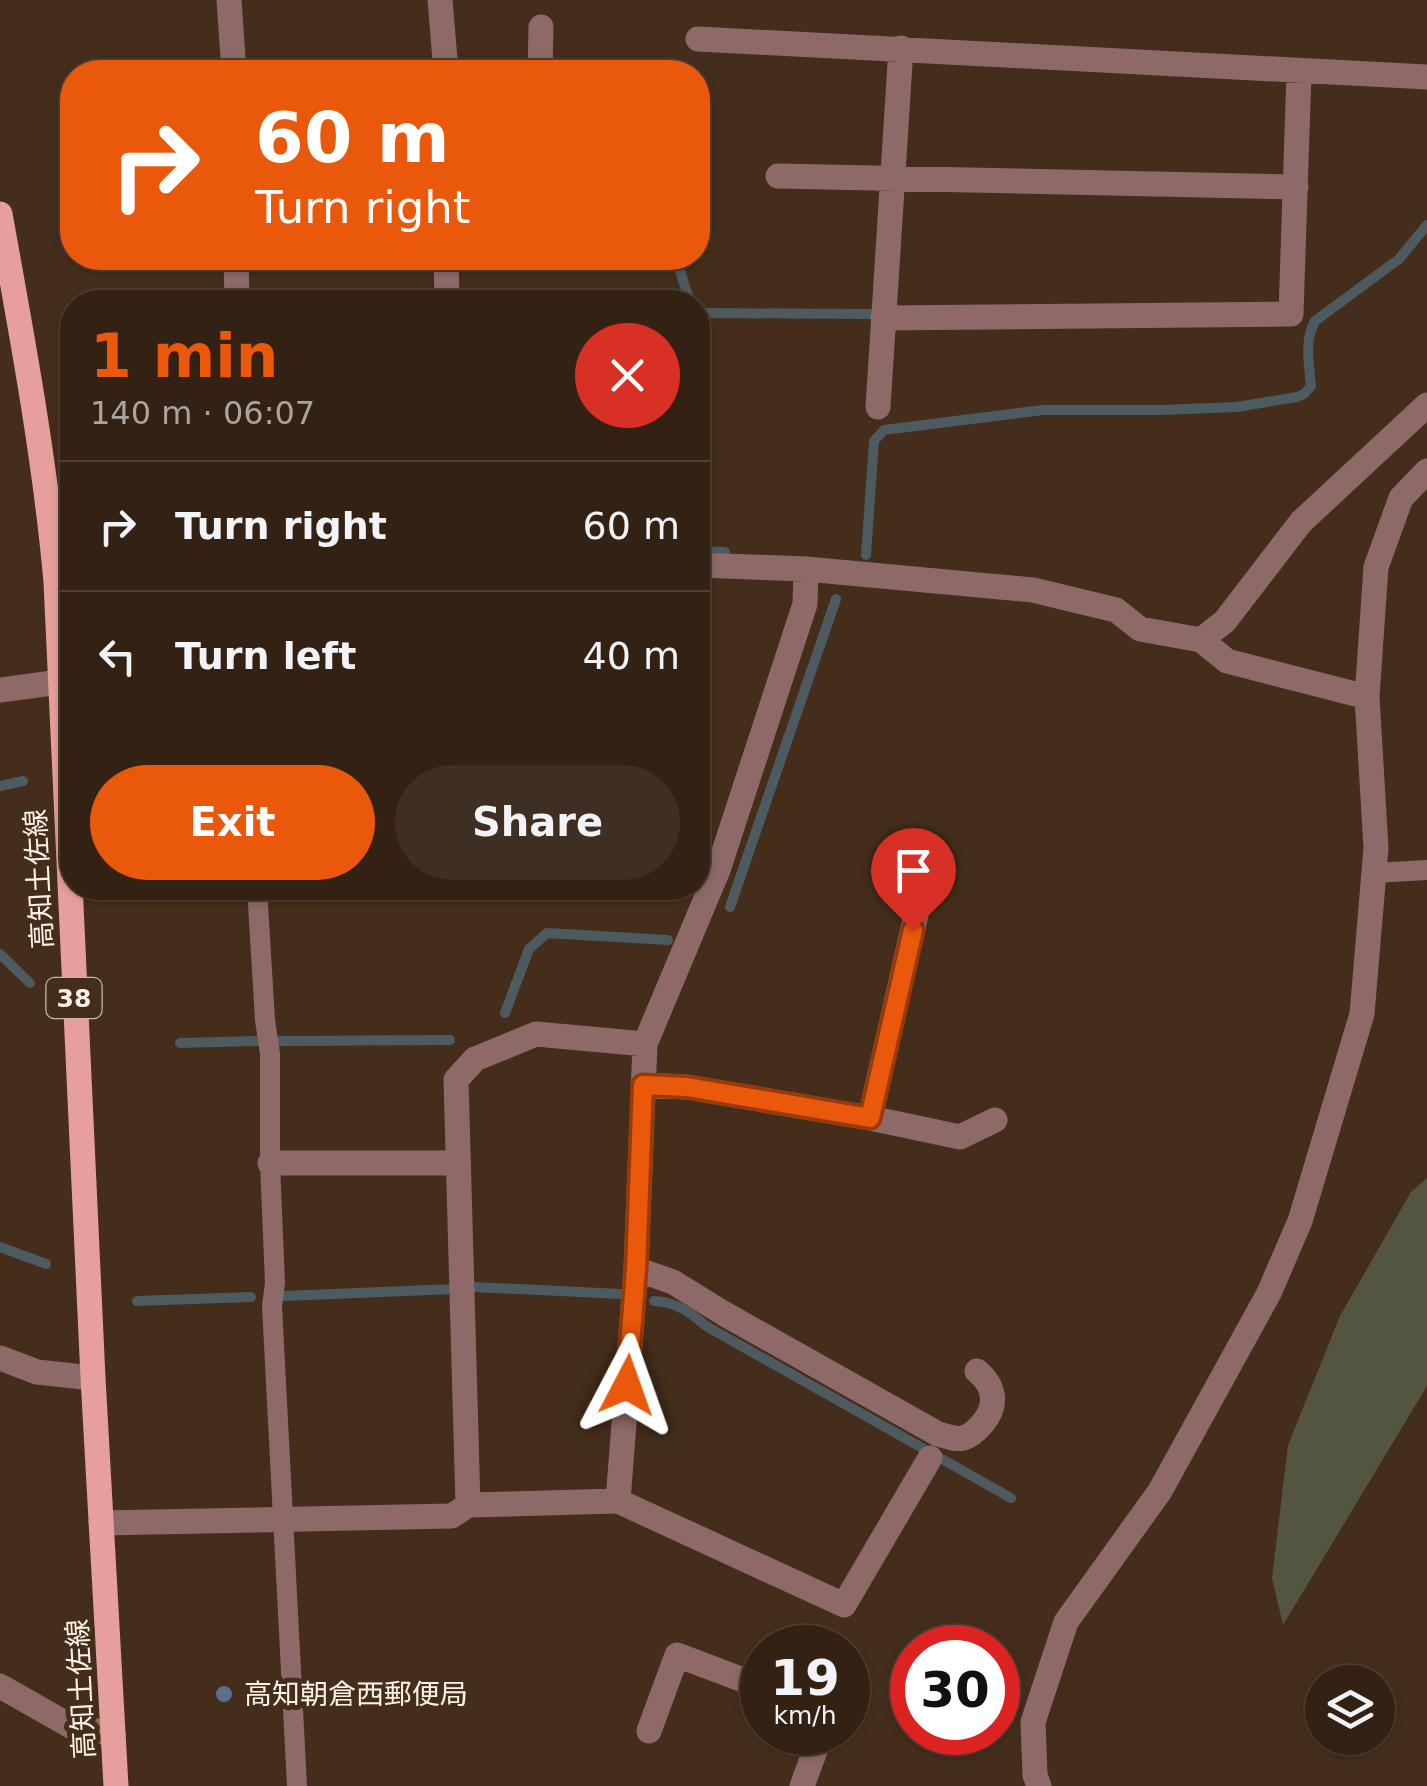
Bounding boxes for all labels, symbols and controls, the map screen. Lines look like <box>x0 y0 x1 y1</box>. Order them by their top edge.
text: 60 m <box>255 97 450 179</box>
icon: right <box>90 100 220 230</box>
text: Turn right <box>255 181 470 234</box>
text: 1 min <box>90 321 278 391</box>
button: close <box>575 323 680 428</box>
text: 140 m · 06:07 <box>90 394 315 432</box>
icon: right <box>90 499 145 554</box>
text: Turn right <box>175 504 387 548</box>
text: 60 m <box>583 504 680 548</box>
icon: left <box>90 629 145 684</box>
text: Turn left <box>175 634 356 678</box>
text: 40 m <box>583 634 680 678</box>
button: Exit <box>90 765 375 880</box>
button: Share <box>395 765 680 880</box>
street label: 高知土佐線 <box>19 808 59 950</box>
pin <box>871 828 956 931</box>
icon: arrive <box>886 843 941 898</box>
road number: 38 <box>46 978 102 1018</box>
position arrow <box>575 1333 679 1437</box>
street label: 高知土佐線 <box>61 1618 101 1760</box>
speed limit sign: 30 <box>890 1625 1020 1755</box>
text: 19 <box>770 1649 840 1707</box>
map controls <box>1305 1665 1395 1755</box>
button: layers <box>1305 1665 1395 1755</box>
place label: 高知朝倉西郵便局 <box>244 1678 468 1711</box>
marker: 高知朝倉西郵便局 <box>213 1683 235 1705</box>
text: km/h <box>773 1701 837 1730</box>

